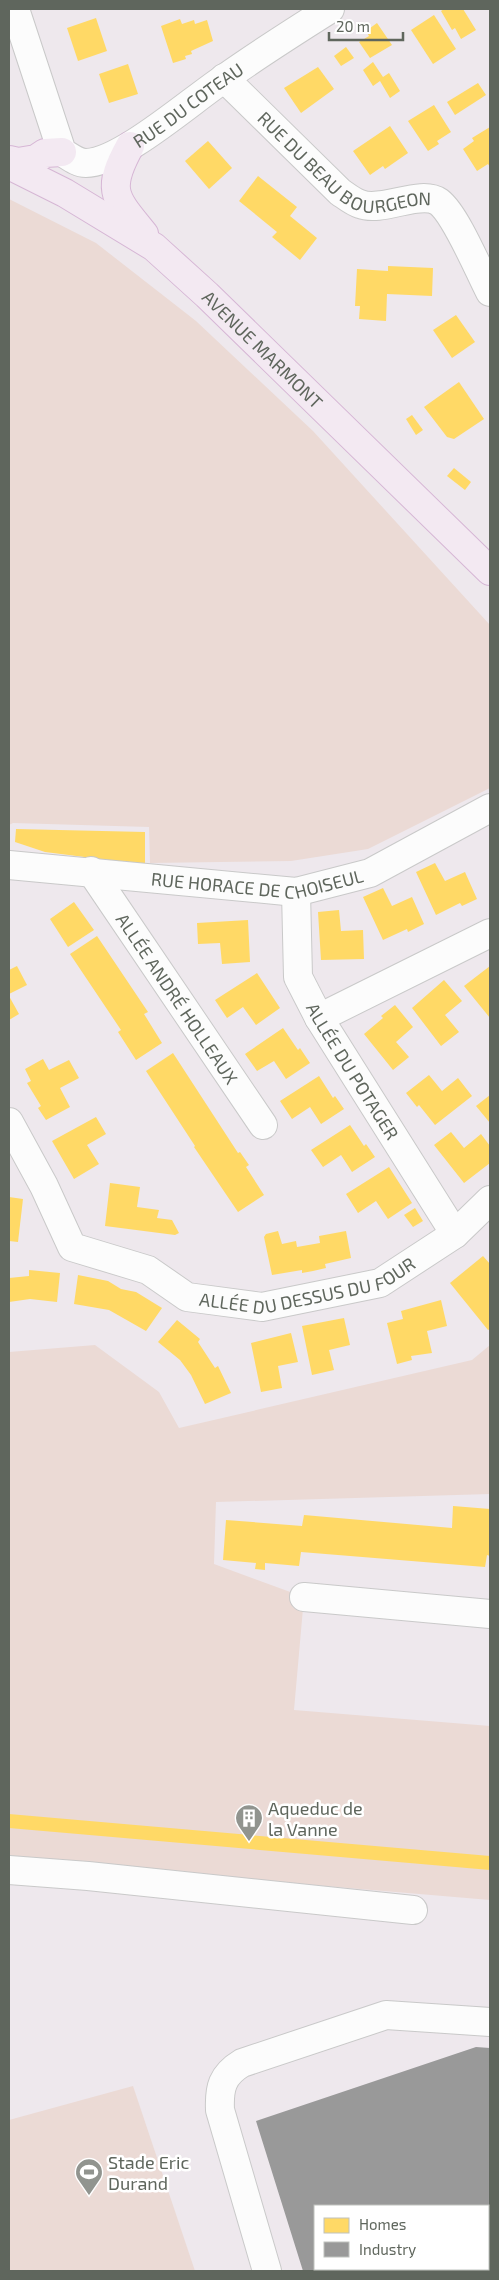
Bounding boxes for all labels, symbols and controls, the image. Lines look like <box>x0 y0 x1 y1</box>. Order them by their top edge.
scale bar <box>329 10 403 42</box>
text: 20 m <box>336 17 370 35</box>
street label: RUE DU COTEAU <box>129 58 247 152</box>
street label: RUE DU BEAU BOURGEON <box>253 107 431 217</box>
street label: AVENUE MARMONT <box>198 286 328 413</box>
street label: RUE HORACE DE CHOISEUL <box>150 864 366 903</box>
street label: ALLÉE ANDRÉ HOLLEAUX <box>112 909 243 1088</box>
street label: ALLÉE DU POTAGER <box>302 999 404 1144</box>
street label: ALLÉE DU DESSUS DU FOUR <box>198 1252 419 1318</box>
place label: Aqueduc de la Vanne <box>268 1797 363 1840</box>
building icon: Aqueduc de la Vanne <box>234 1803 264 1842</box>
place label: Stade Eric Durand <box>108 2151 189 2194</box>
sports icon: Stade Eric Durand <box>74 2157 104 2196</box>
legend <box>314 2205 489 2270</box>
text: Homes <box>359 2215 406 2233</box>
text: Industry <box>359 2240 416 2258</box>

